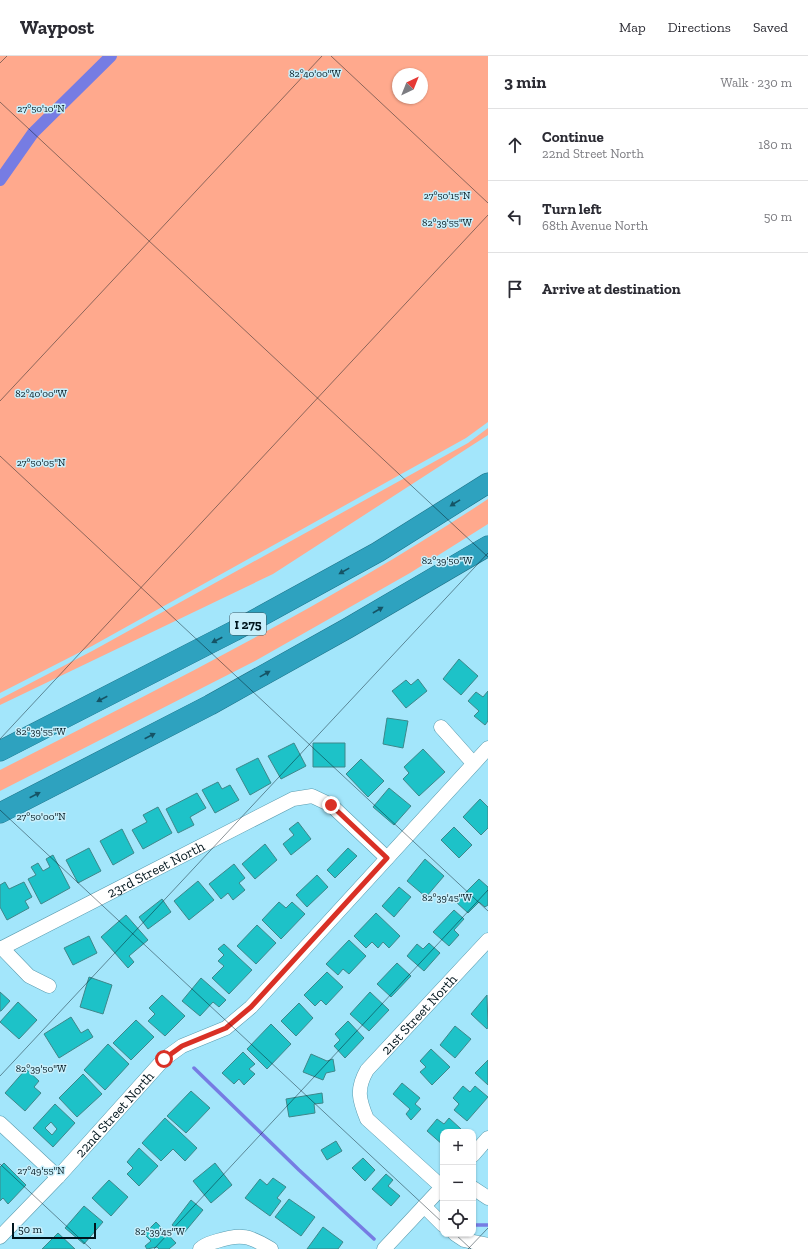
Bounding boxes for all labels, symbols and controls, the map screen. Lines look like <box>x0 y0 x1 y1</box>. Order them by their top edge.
text: Waypost <box>20 16 94 39</box>
text: Map <box>619 19 646 36</box>
text: Directions <box>668 19 731 36</box>
text: Saved <box>753 19 788 36</box>
text: 82°40'00"W <box>289 68 342 80</box>
north arrow <box>392 68 428 104</box>
text: 3 min <box>504 72 546 92</box>
text: Walk · 230 m <box>720 75 792 90</box>
text: 27°50'10"N <box>17 103 65 115</box>
text: Continue <box>542 128 604 146</box>
icon: ahead <box>504 134 526 156</box>
text: 180 m <box>758 137 792 152</box>
text: 22nd Street North <box>542 146 644 161</box>
text: 27°50'15"N <box>424 190 471 202</box>
text: Turn left <box>542 200 602 218</box>
icon: left <box>504 206 526 228</box>
text: 50 m <box>764 209 792 224</box>
text: 82°39'55"W <box>422 217 473 229</box>
text: 68th Avenue North <box>542 218 648 233</box>
icon: arrive <box>504 278 526 300</box>
text: Arrive at destination <box>542 280 681 298</box>
text: 82°40'00"W <box>15 388 68 400</box>
text: 27°50'05"N <box>17 457 66 469</box>
one-way arrow <box>449 500 461 507</box>
text: 82°39'50"W <box>422 555 473 567</box>
one-way arrow <box>338 567 350 574</box>
one-way arrow <box>372 607 384 614</box>
road number: I 275 <box>230 613 266 635</box>
one-way arrow <box>212 637 223 643</box>
one-way arrow <box>259 671 271 678</box>
one-way arrow <box>96 696 107 702</box>
text: 82°39'55"W <box>16 726 67 738</box>
one-way arrow <box>144 732 156 739</box>
one-way arrow <box>29 792 41 798</box>
route end <box>322 796 340 814</box>
text: 27°50'00"N <box>16 811 66 823</box>
street label: 23rd Street North <box>104 838 208 902</box>
text: 82°39'45"W <box>422 892 473 904</box>
street label: 21st Street North <box>378 971 461 1058</box>
route start <box>155 1050 173 1068</box>
text: 82°39'50"W <box>16 1063 67 1075</box>
street label: 22nd Street North <box>72 1068 158 1161</box>
map controls <box>440 1129 476 1237</box>
button: + <box>440 1129 476 1165</box>
text: 27°49'55"N <box>17 1165 65 1177</box>
button: − <box>440 1165 476 1201</box>
button: locate <box>440 1201 476 1237</box>
scale bar <box>12 1221 96 1240</box>
text: 50 m <box>18 1223 42 1236</box>
text: 82°39'45"W <box>135 1226 186 1238</box>

